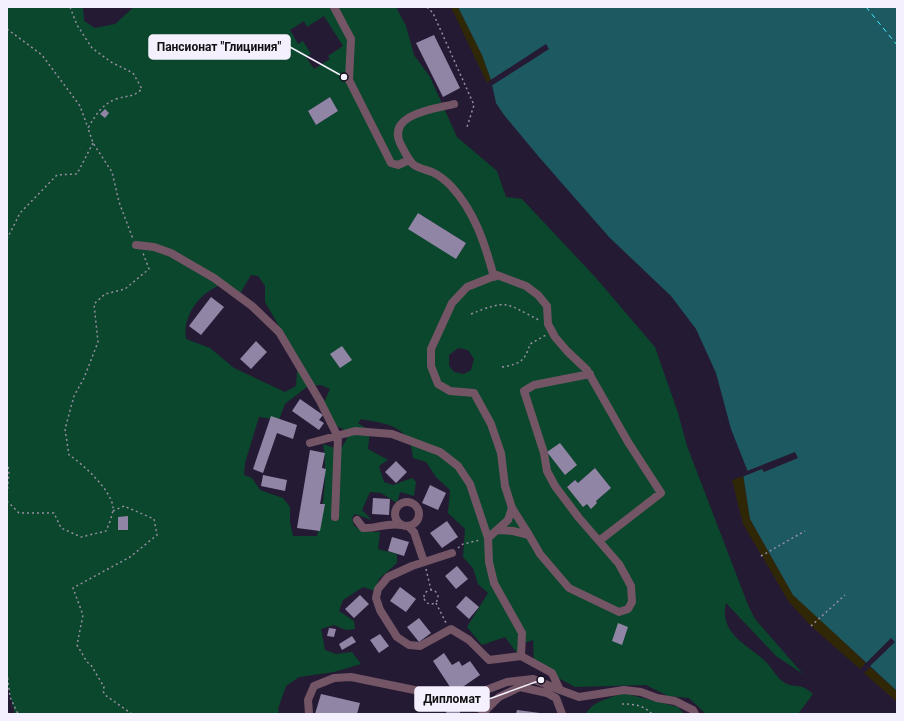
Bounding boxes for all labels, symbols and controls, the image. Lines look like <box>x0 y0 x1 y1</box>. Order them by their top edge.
callout: Пансионат "Глициния" <box>149 35 290 59</box>
text: Пансионат "Глициния" <box>157 40 282 54</box>
callout: Дипломат <box>415 687 489 711</box>
text: Дипломат <box>423 692 481 706</box>

